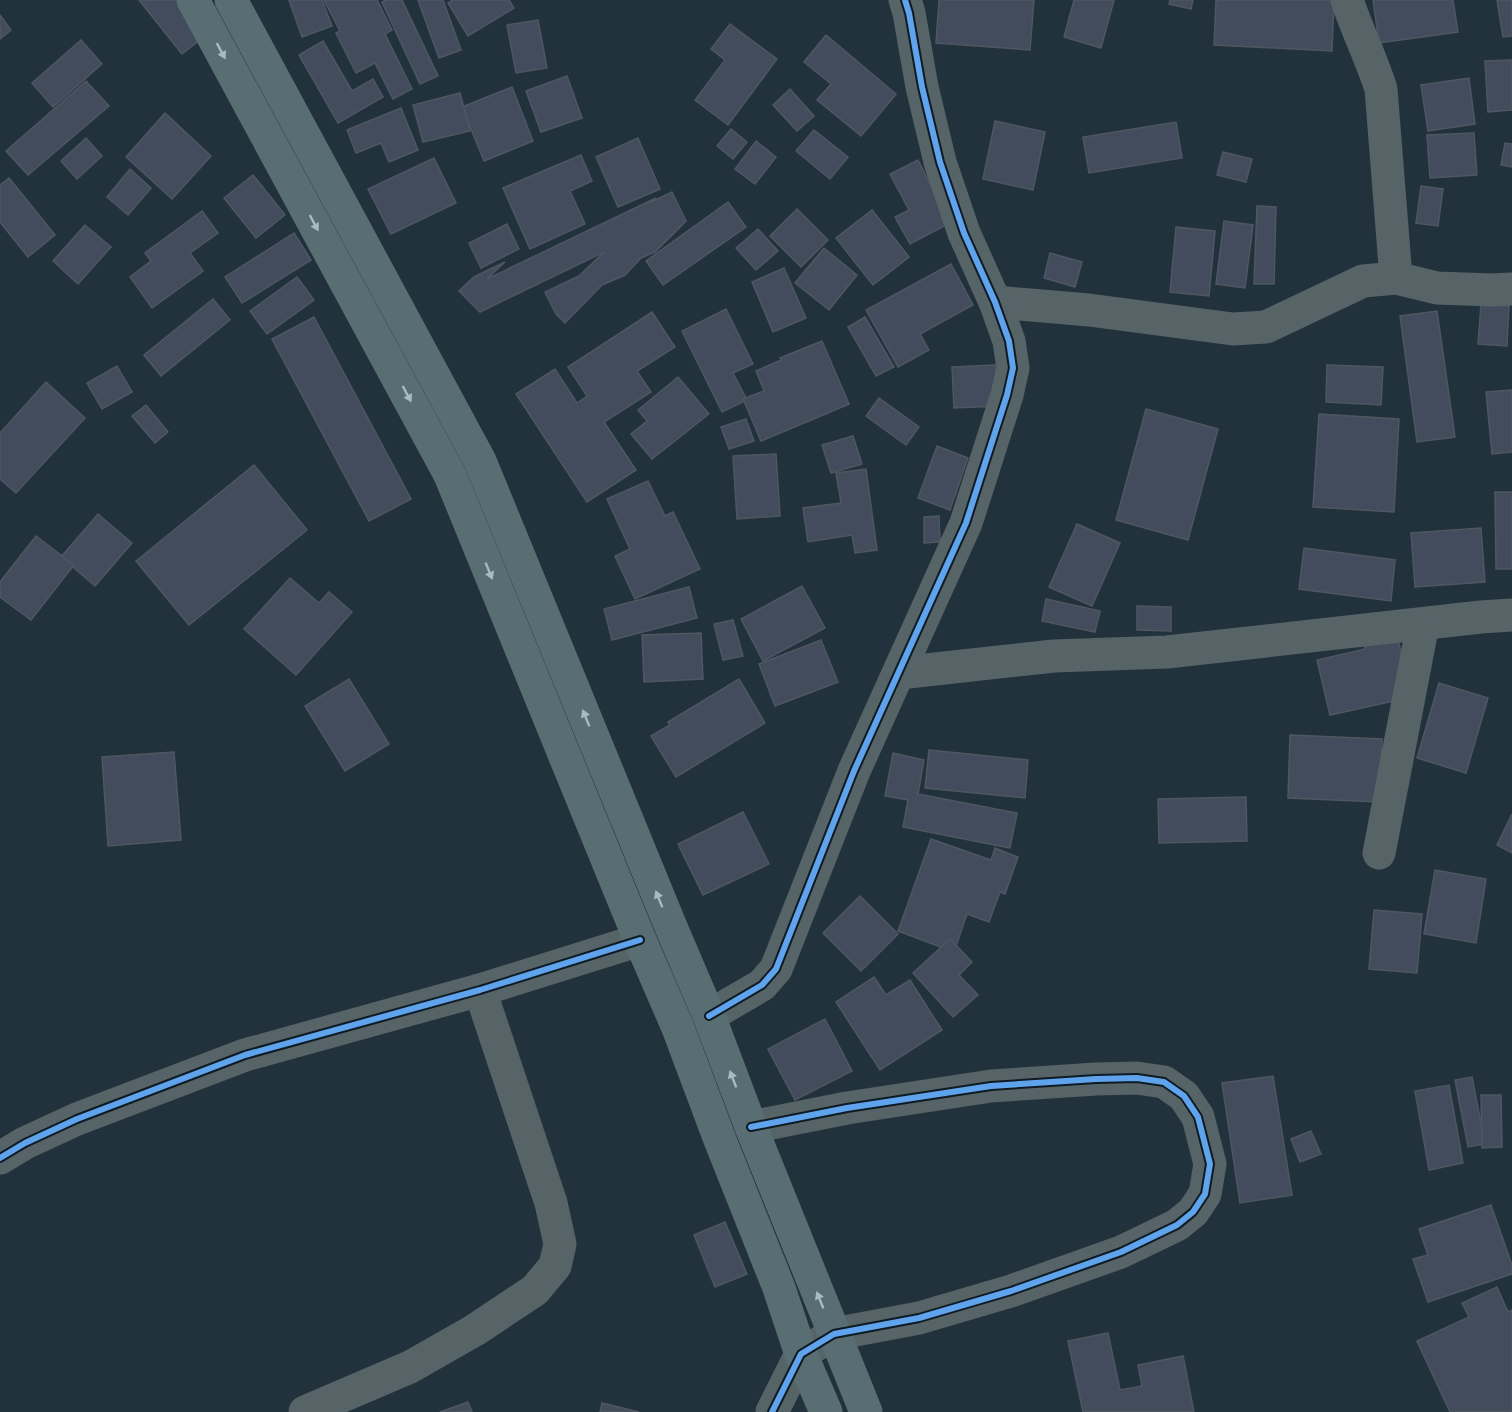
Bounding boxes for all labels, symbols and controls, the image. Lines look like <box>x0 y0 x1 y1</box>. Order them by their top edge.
one-way arrow <box>216 43 226 60</box>
one-way arrow <box>309 215 319 232</box>
one-way arrow <box>402 386 412 403</box>
one-way arrow <box>484 562 494 580</box>
one-way arrow <box>580 709 590 727</box>
one-way arrow <box>654 889 664 907</box>
one-way arrow <box>728 1070 737 1088</box>
one-way arrow <box>815 1290 825 1308</box>

